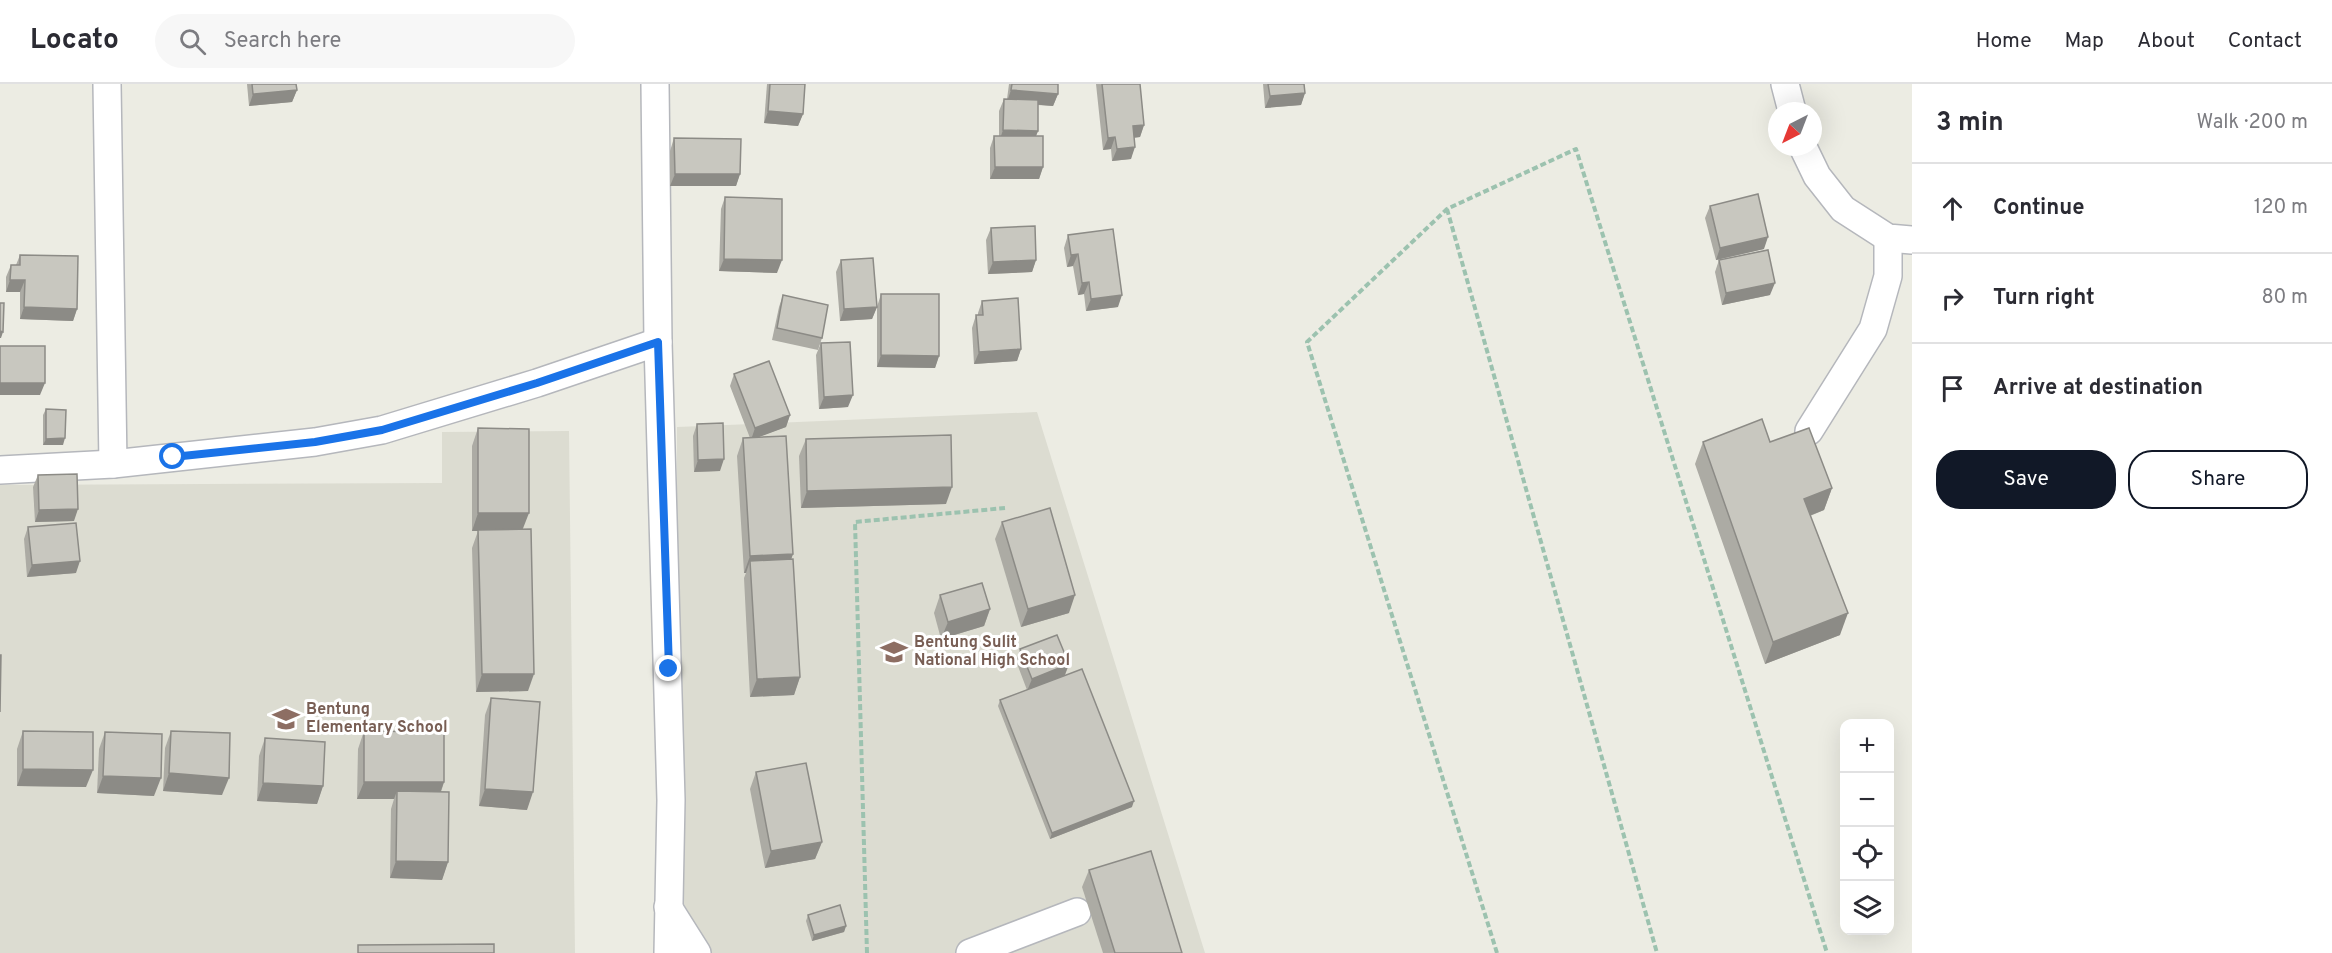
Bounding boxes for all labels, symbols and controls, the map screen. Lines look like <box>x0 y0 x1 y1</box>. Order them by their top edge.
search box <box>155 14 575 68</box>
text: Locato <box>30 23 119 59</box>
icon: search <box>176 25 209 58</box>
text: Search here <box>224 28 341 55</box>
text: Home <box>1976 28 2032 55</box>
text: Map <box>2065 28 2104 55</box>
text: About <box>2137 28 2195 55</box>
text: Contact <box>2228 28 2302 55</box>
north arrow <box>1768 102 1822 156</box>
text: 3 min <box>1936 107 2004 140</box>
text: Walk · 200 m <box>2197 110 2308 136</box>
icon: ahead <box>1936 192 1969 225</box>
text: Continue <box>1993 195 2084 222</box>
text: 120 m <box>2254 195 2308 221</box>
icon: right <box>1936 282 1969 315</box>
text: Turn right <box>1993 285 2095 312</box>
text: 80 m <box>2262 285 2308 311</box>
icon: arrive <box>1936 372 1969 405</box>
text: Arrive at destination <box>1993 375 2203 402</box>
route start <box>159 443 185 469</box>
button: Save <box>1936 450 2116 509</box>
button: Share <box>2128 450 2308 509</box>
place label: Bentung Sulit National High School <box>914 633 1070 671</box>
school or university icon: Bentung Sulit National High School <box>879 637 909 667</box>
route end <box>655 655 681 681</box>
place label: Bentung Elementary School <box>306 700 448 738</box>
school or university icon: Bentung Elementary School <box>271 704 301 734</box>
map controls <box>1840 719 1894 935</box>
button: + <box>1840 719 1894 773</box>
button: − <box>1840 773 1894 827</box>
button: locate <box>1840 827 1894 881</box>
button: layers <box>1840 881 1894 935</box>

